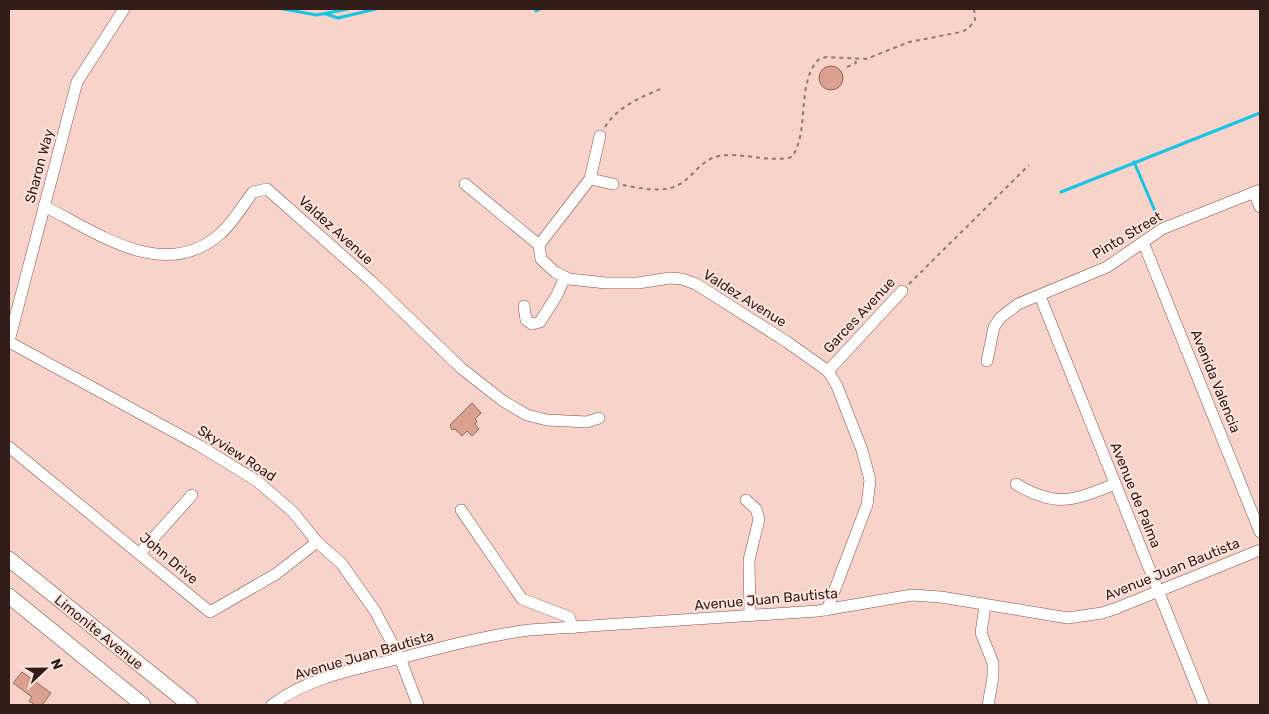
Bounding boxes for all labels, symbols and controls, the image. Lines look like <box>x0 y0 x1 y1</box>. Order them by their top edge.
street label: Sharon Way <box>21 127 58 205</box>
street label: Valdez Avenue <box>295 192 377 269</box>
street label: Pinto Street <box>1089 208 1166 263</box>
street label: Valdez Avenue <box>700 266 790 331</box>
street label: Garces Avenue <box>820 274 899 357</box>
street label: Avenida Valencia <box>1187 327 1244 435</box>
street label: Skyview Road <box>194 422 279 485</box>
street label: Avenue de Palma <box>1107 440 1164 550</box>
street label: John Drive <box>136 529 201 588</box>
street label: Avenue Juan Bautista <box>1102 535 1242 604</box>
street label: Avenue Juan Bautista <box>694 585 839 614</box>
street label: Limonite Avenue <box>51 591 147 673</box>
street label: Avenue Juan Bautista <box>293 627 436 684</box>
north arrow <box>20 644 70 694</box>
text: N <box>47 656 66 672</box>

